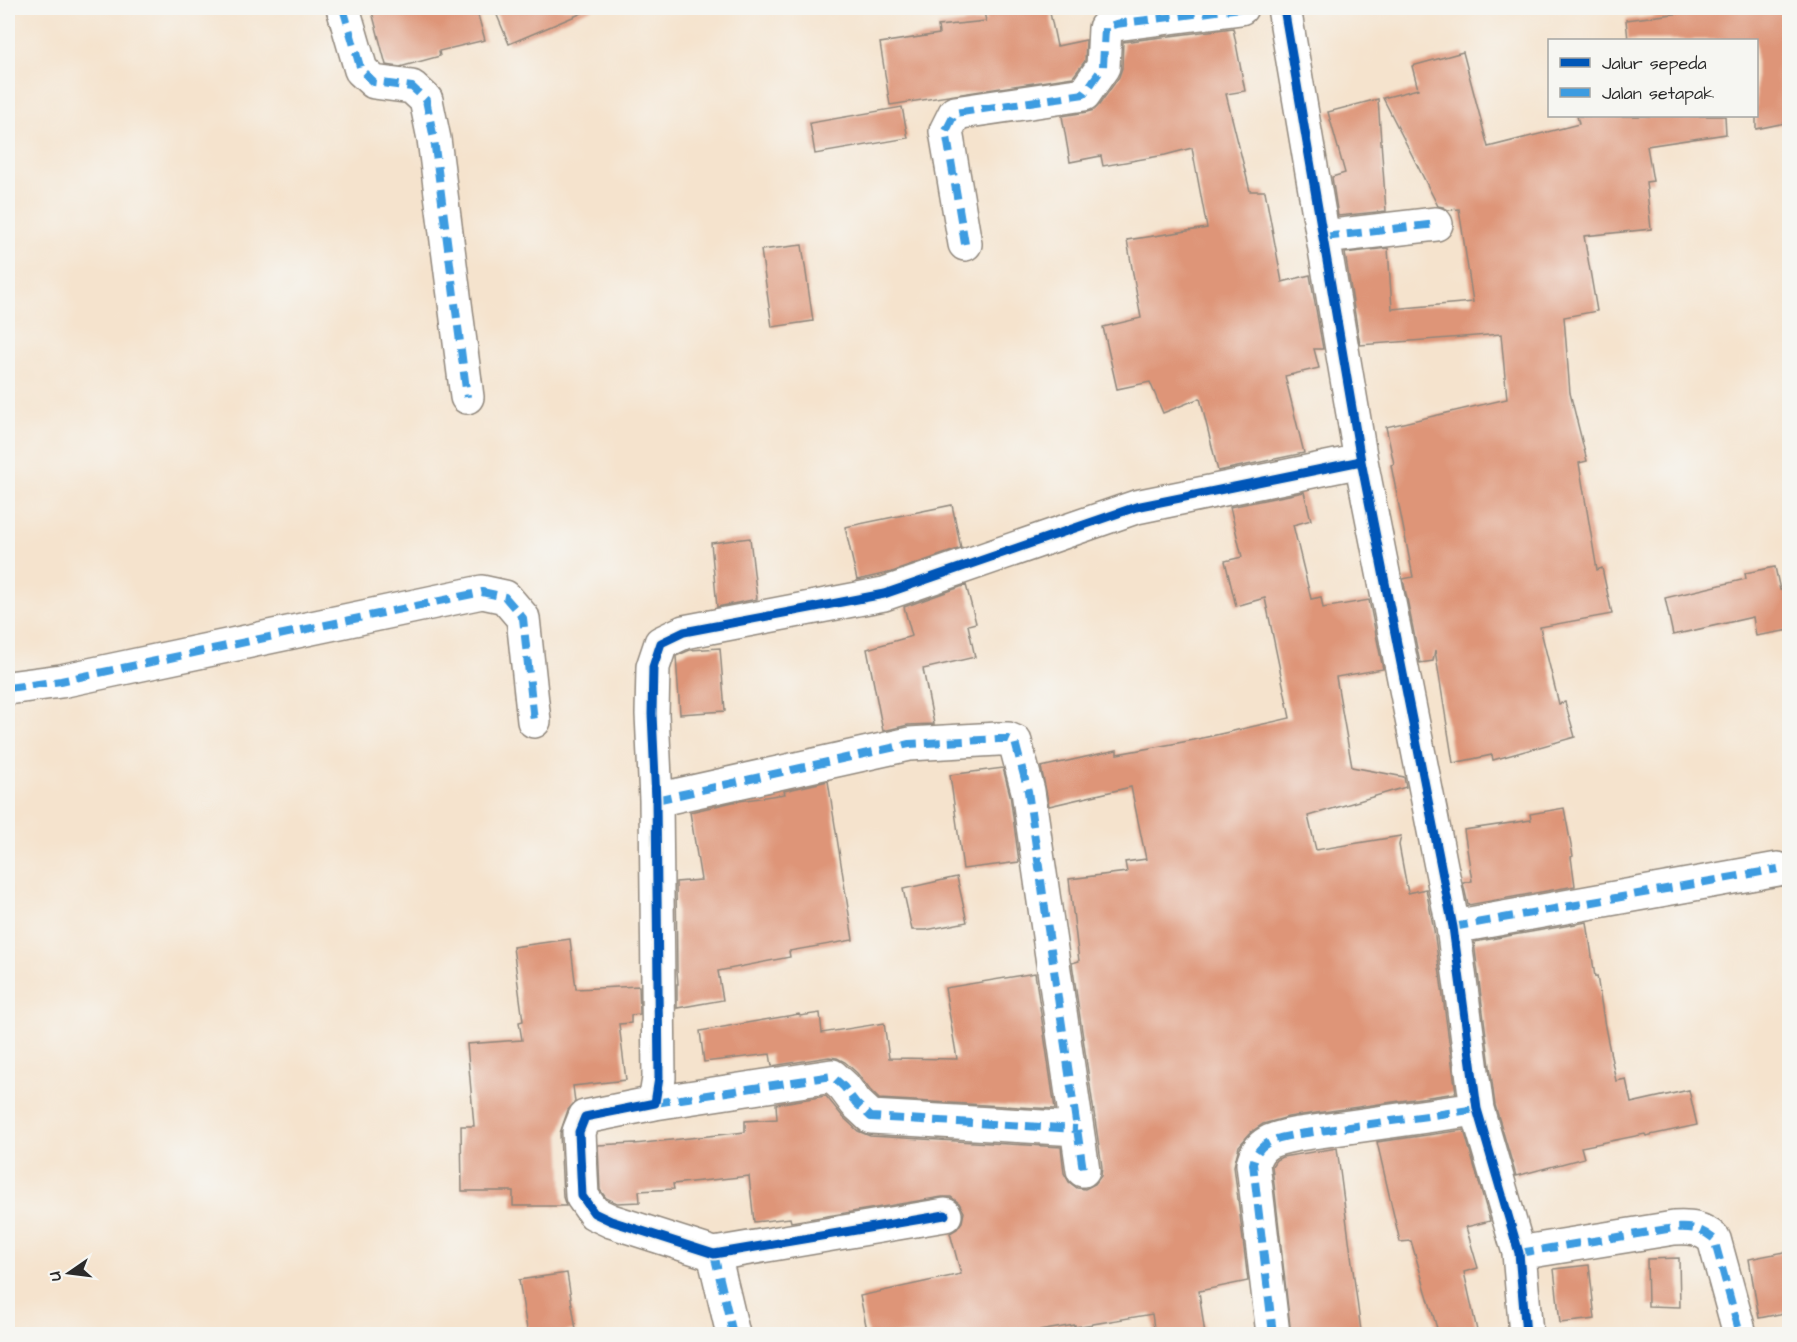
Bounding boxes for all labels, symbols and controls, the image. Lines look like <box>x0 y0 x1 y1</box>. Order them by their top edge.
legend <box>1548 39 1758 117</box>
text: Jalur sepeda <box>1602 51 1707 76</box>
text: Jalan setapak <box>1602 81 1714 106</box>
north arrow <box>39 1243 99 1303</box>
text: U <box>44 1269 67 1283</box>

